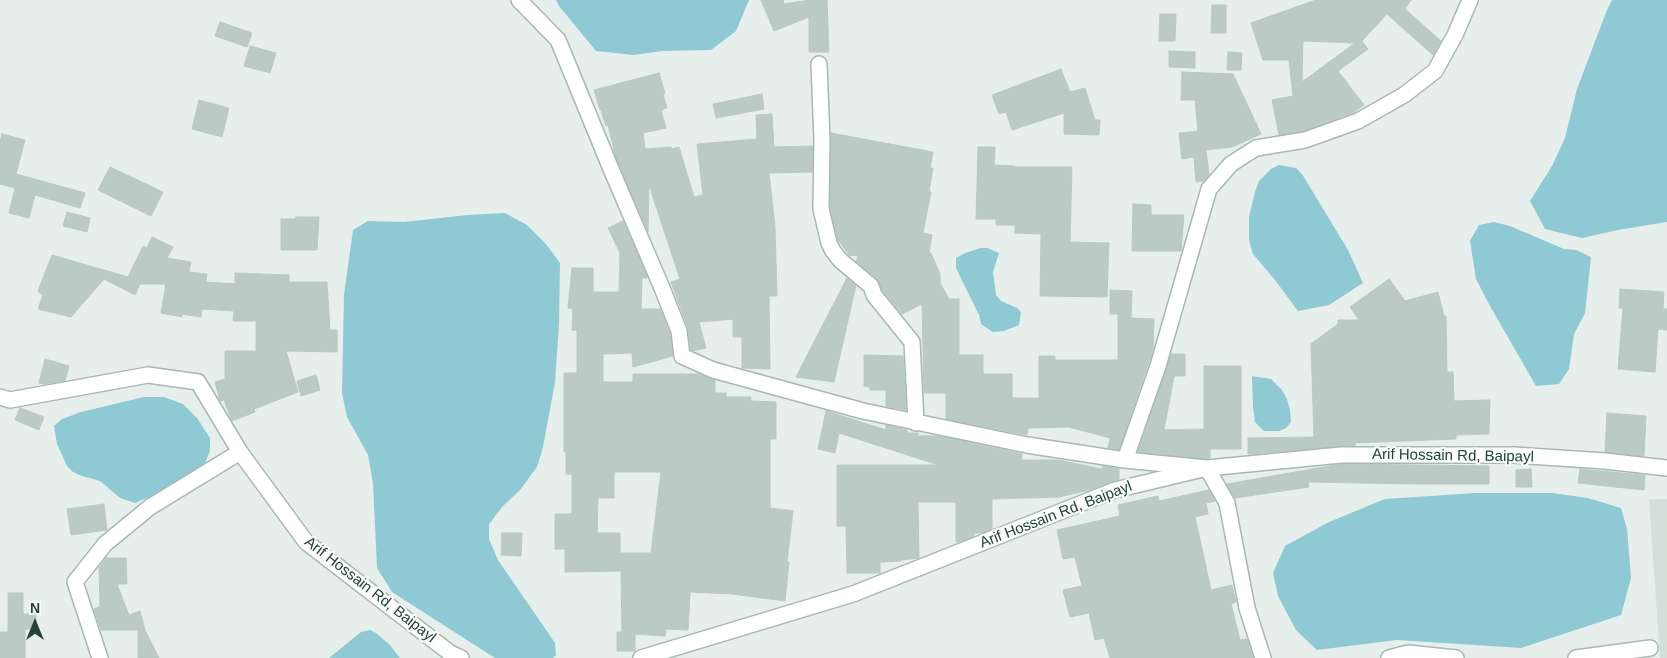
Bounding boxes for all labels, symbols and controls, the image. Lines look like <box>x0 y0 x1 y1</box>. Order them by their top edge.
street label: Arif Hossain Rd, Baipayl <box>1372 446 1534 466</box>
street label: Arif Hossain Rd, Baipayl <box>977 478 1135 552</box>
street label: Arif Hossain Rd, Baipayl <box>301 533 439 647</box>
north arrow <box>10 598 60 648</box>
text: N <box>30 600 40 616</box>

